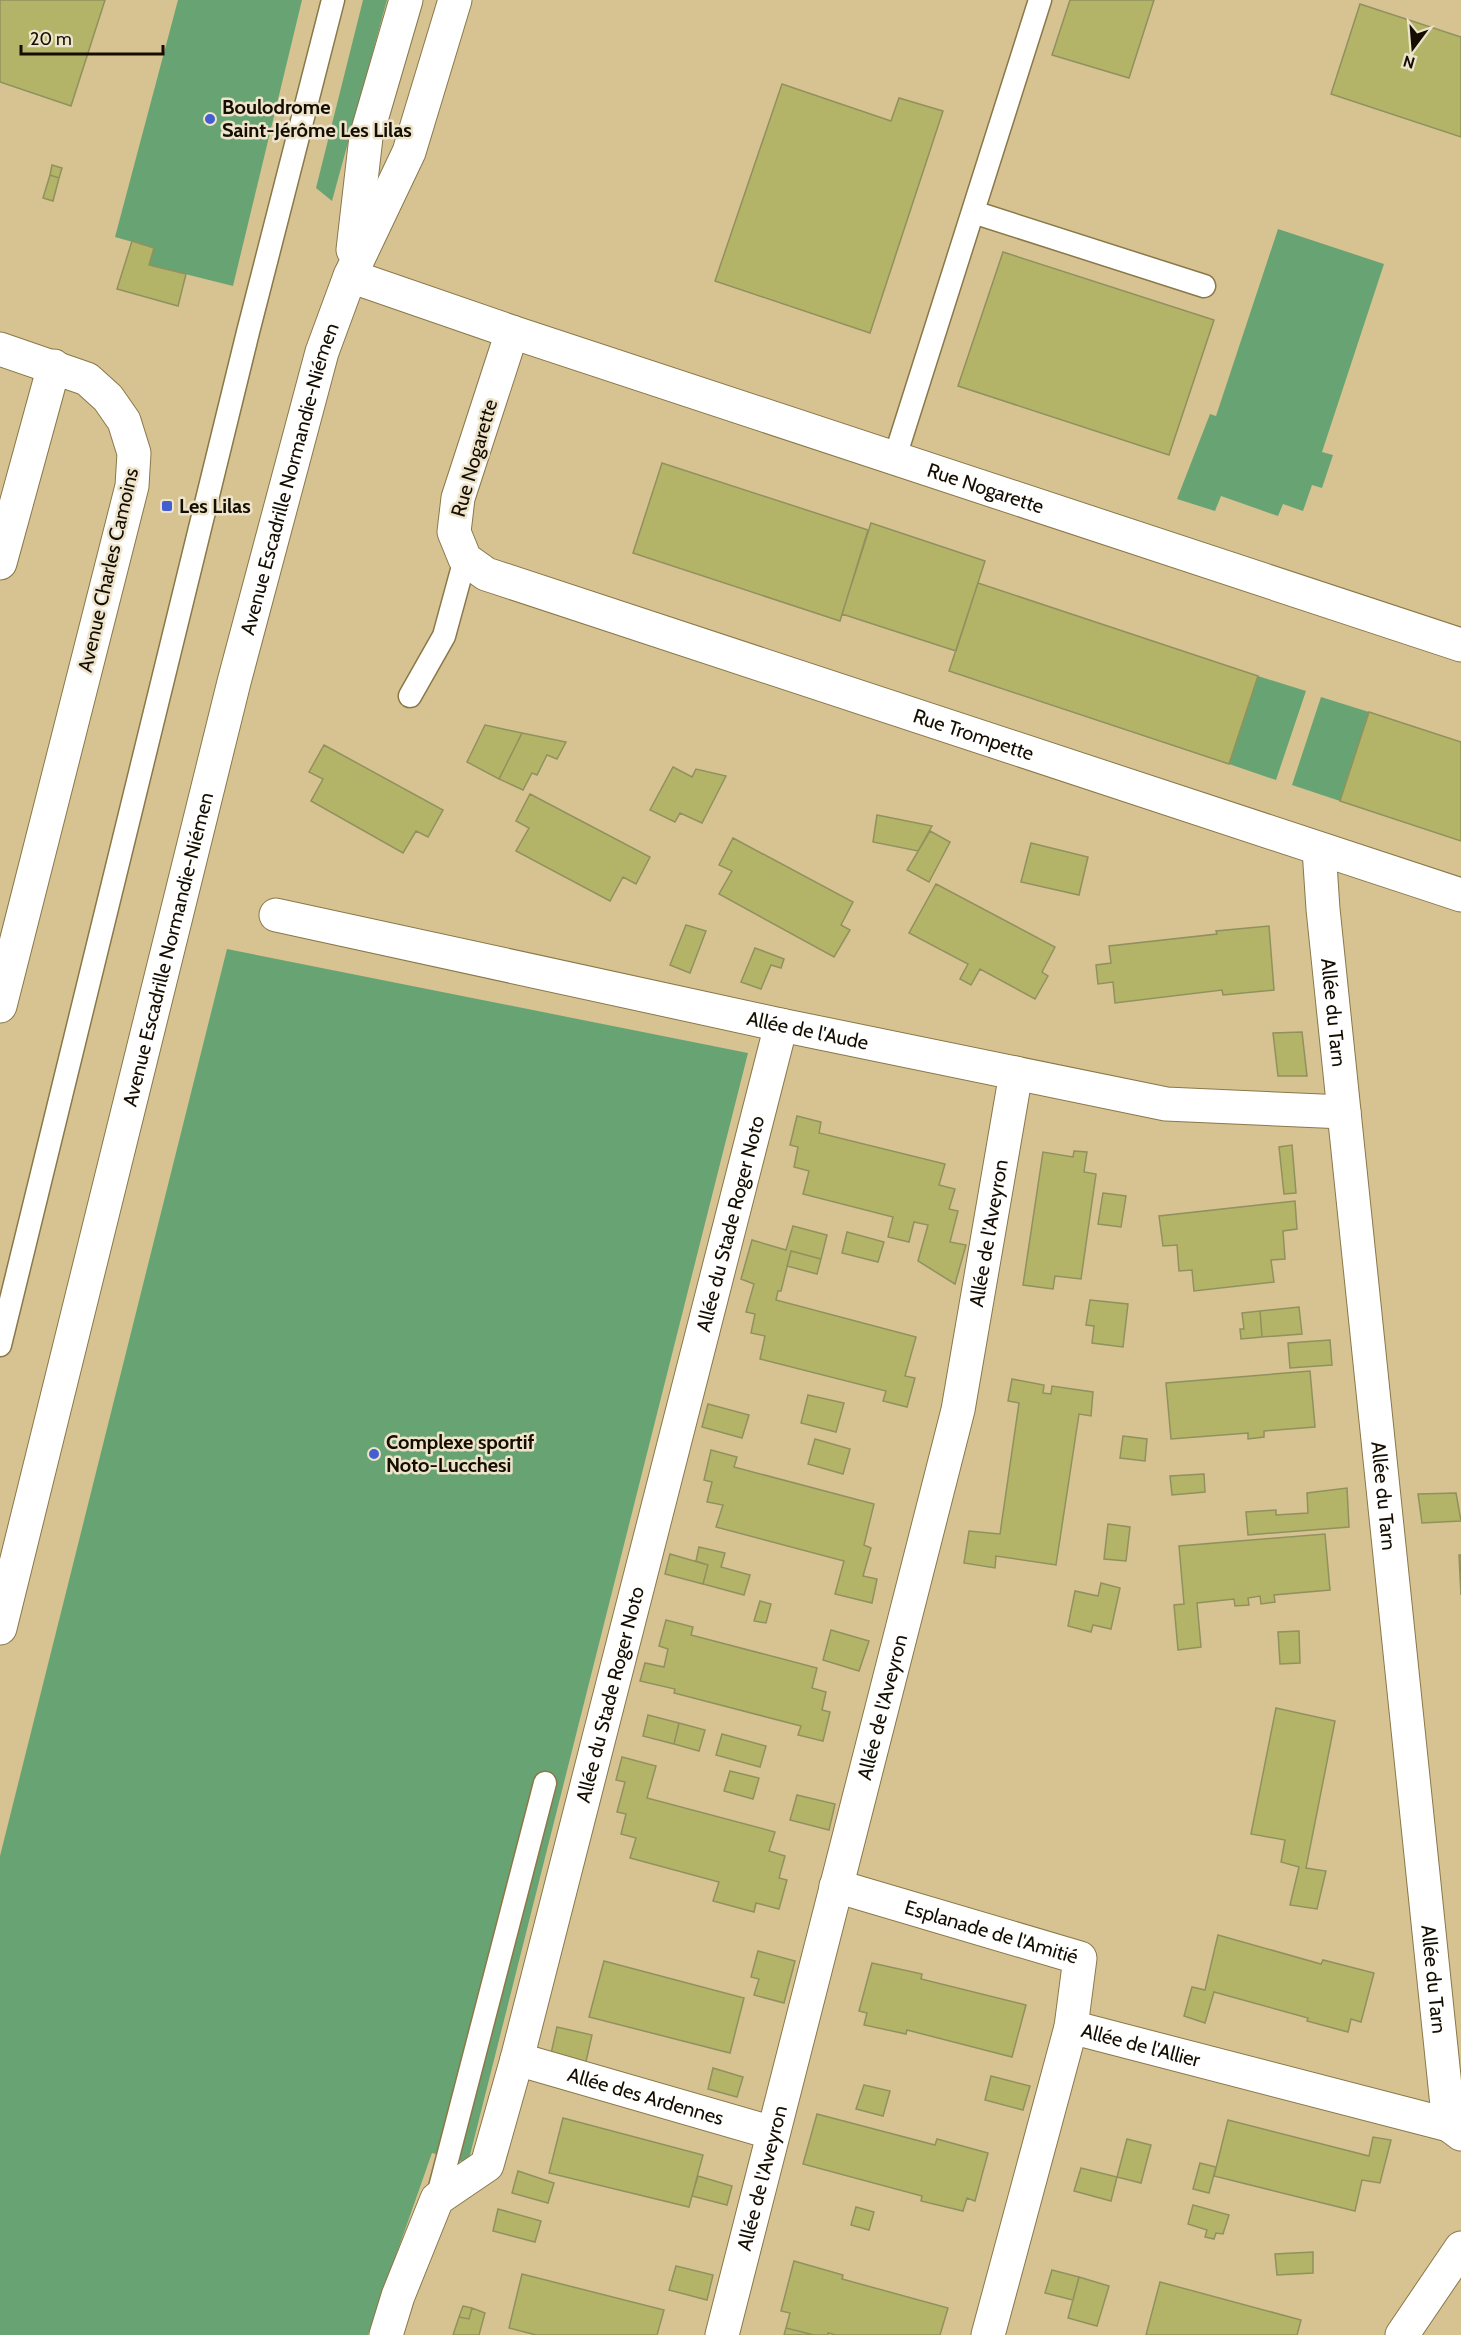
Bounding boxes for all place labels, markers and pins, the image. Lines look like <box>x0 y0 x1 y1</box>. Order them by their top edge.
place label: Boulodrome Saint-Jérôme Les Lilas <box>222 95 412 142</box>
marker: Boulodrome Saint-Jérôme Les Lilas <box>203 112 217 126</box>
place label: Les Lilas <box>179 494 251 518</box>
marker: Les Lilas <box>160 499 174 513</box>
place label: Complexe sportif Noto-Lucchesi <box>386 1430 534 1477</box>
marker: Complexe sportif Noto-Lucchesi <box>367 1447 381 1461</box>

